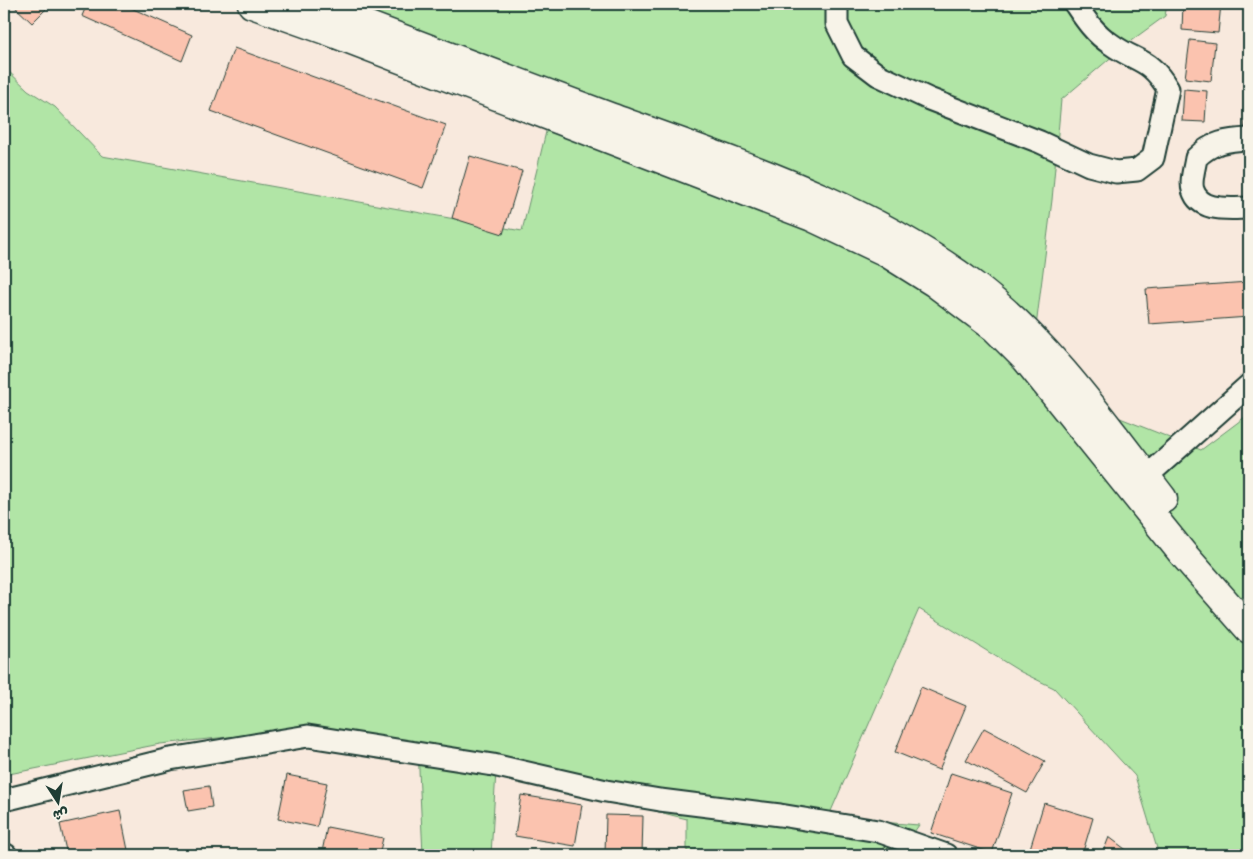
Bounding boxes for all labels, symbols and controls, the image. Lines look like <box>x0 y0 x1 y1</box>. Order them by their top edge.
north arrow <box>32 776 82 826</box>
text: ش <box>51 803 71 827</box>

